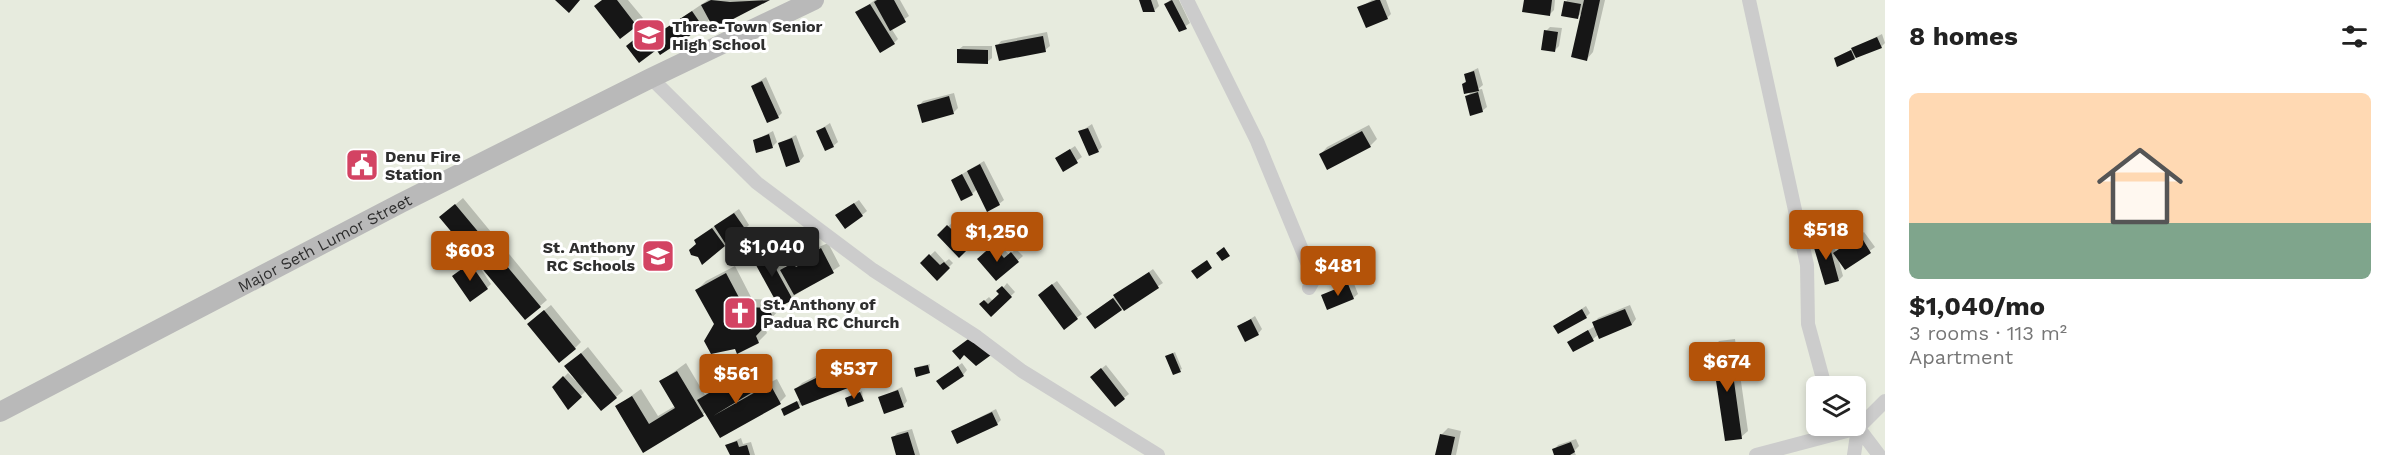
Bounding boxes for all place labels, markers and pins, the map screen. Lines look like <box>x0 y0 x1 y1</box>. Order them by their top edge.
school or university icon: Three-Town Senior High School <box>631 17 667 53</box>
place label: Three-Town Senior High School <box>672 17 823 54</box>
public building icon: Denu Fire Station <box>344 147 380 183</box>
place label: Denu Fire Station <box>385 147 461 184</box>
pin: $518 <box>1790 210 1862 261</box>
pin: $1,250 <box>948 212 1046 263</box>
pin: $1,040 <box>723 227 821 278</box>
pin: $603 <box>434 231 506 282</box>
place label: St. Anthony RC Schools <box>543 238 636 275</box>
school or university icon: St. Anthony RC Schools <box>640 238 676 274</box>
pin: $481 <box>1302 246 1374 297</box>
church icon: St. Anthony of Padua RC Church <box>722 295 758 331</box>
place label: St. Anthony of Padua RC Church <box>763 295 899 332</box>
pin: $674 <box>1691 342 1763 393</box>
pin: $537 <box>818 349 890 400</box>
pin: $561 <box>700 354 772 405</box>

